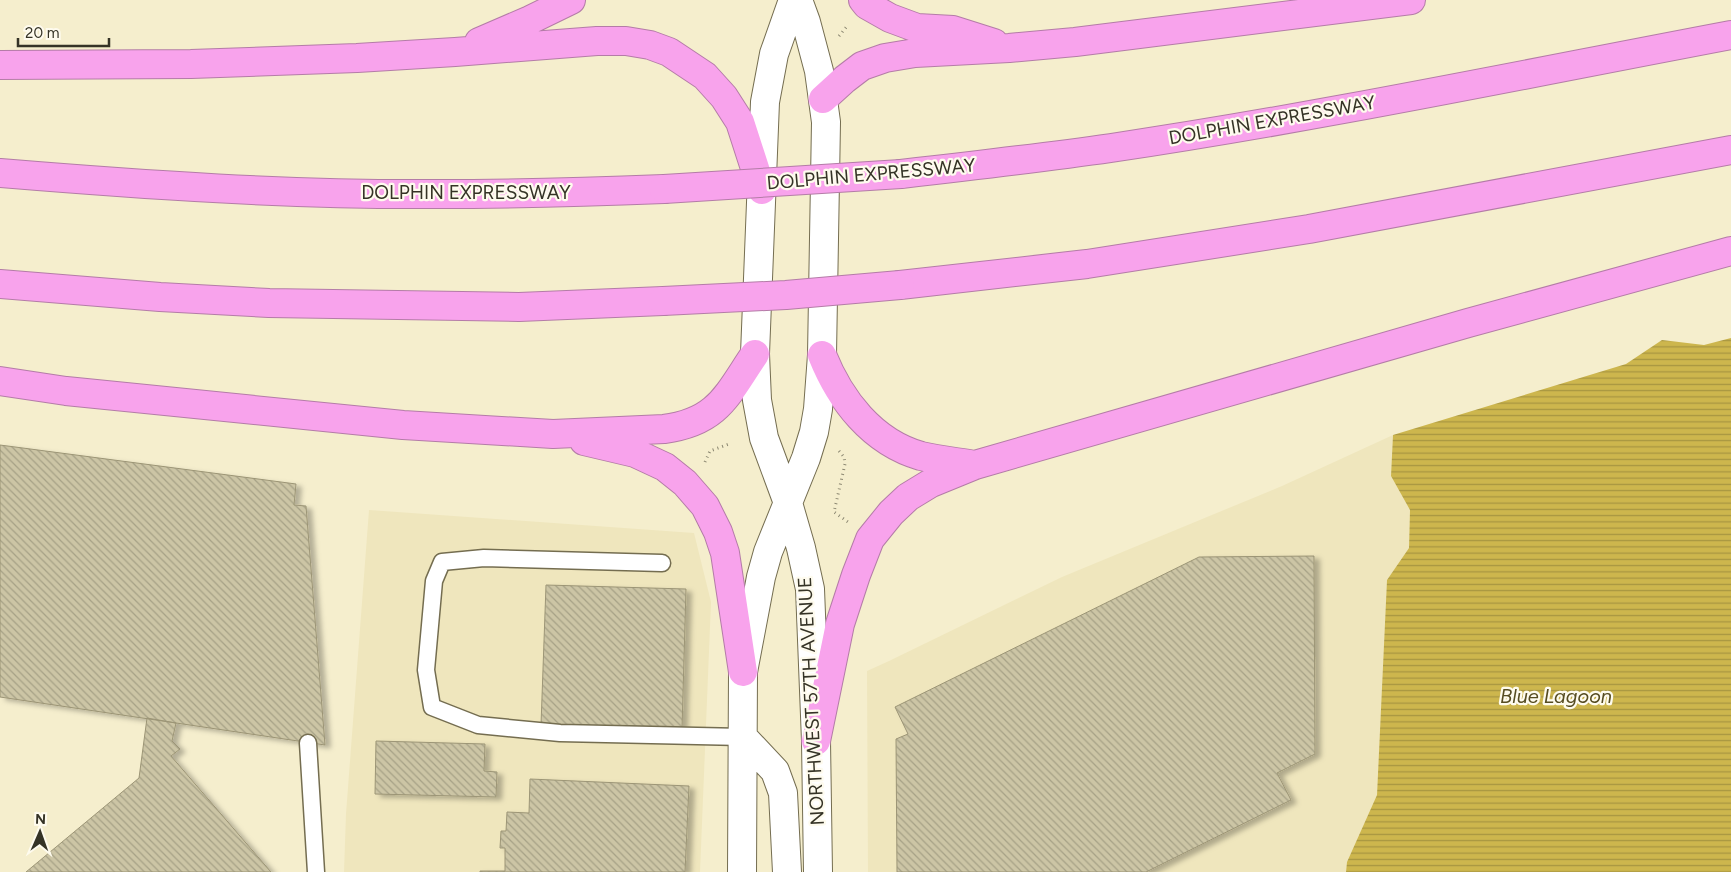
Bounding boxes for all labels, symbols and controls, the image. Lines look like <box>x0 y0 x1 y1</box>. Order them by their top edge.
scale bar <box>18 15 109 47</box>
text: 20 m <box>25 24 59 42</box>
street label: DOLPHIN EXPRESSWAY <box>1167 90 1378 150</box>
street label: DOLPHIN EXPRESSWAY <box>766 153 977 195</box>
street label: DOLPHIN EXPRESSWAY <box>361 181 571 204</box>
street label: NORTHWEST 57TH AVENUE <box>793 576 829 826</box>
water label: Blue Lagoon <box>1500 684 1612 708</box>
north arrow <box>15 807 65 857</box>
text: N <box>35 811 46 828</box>

